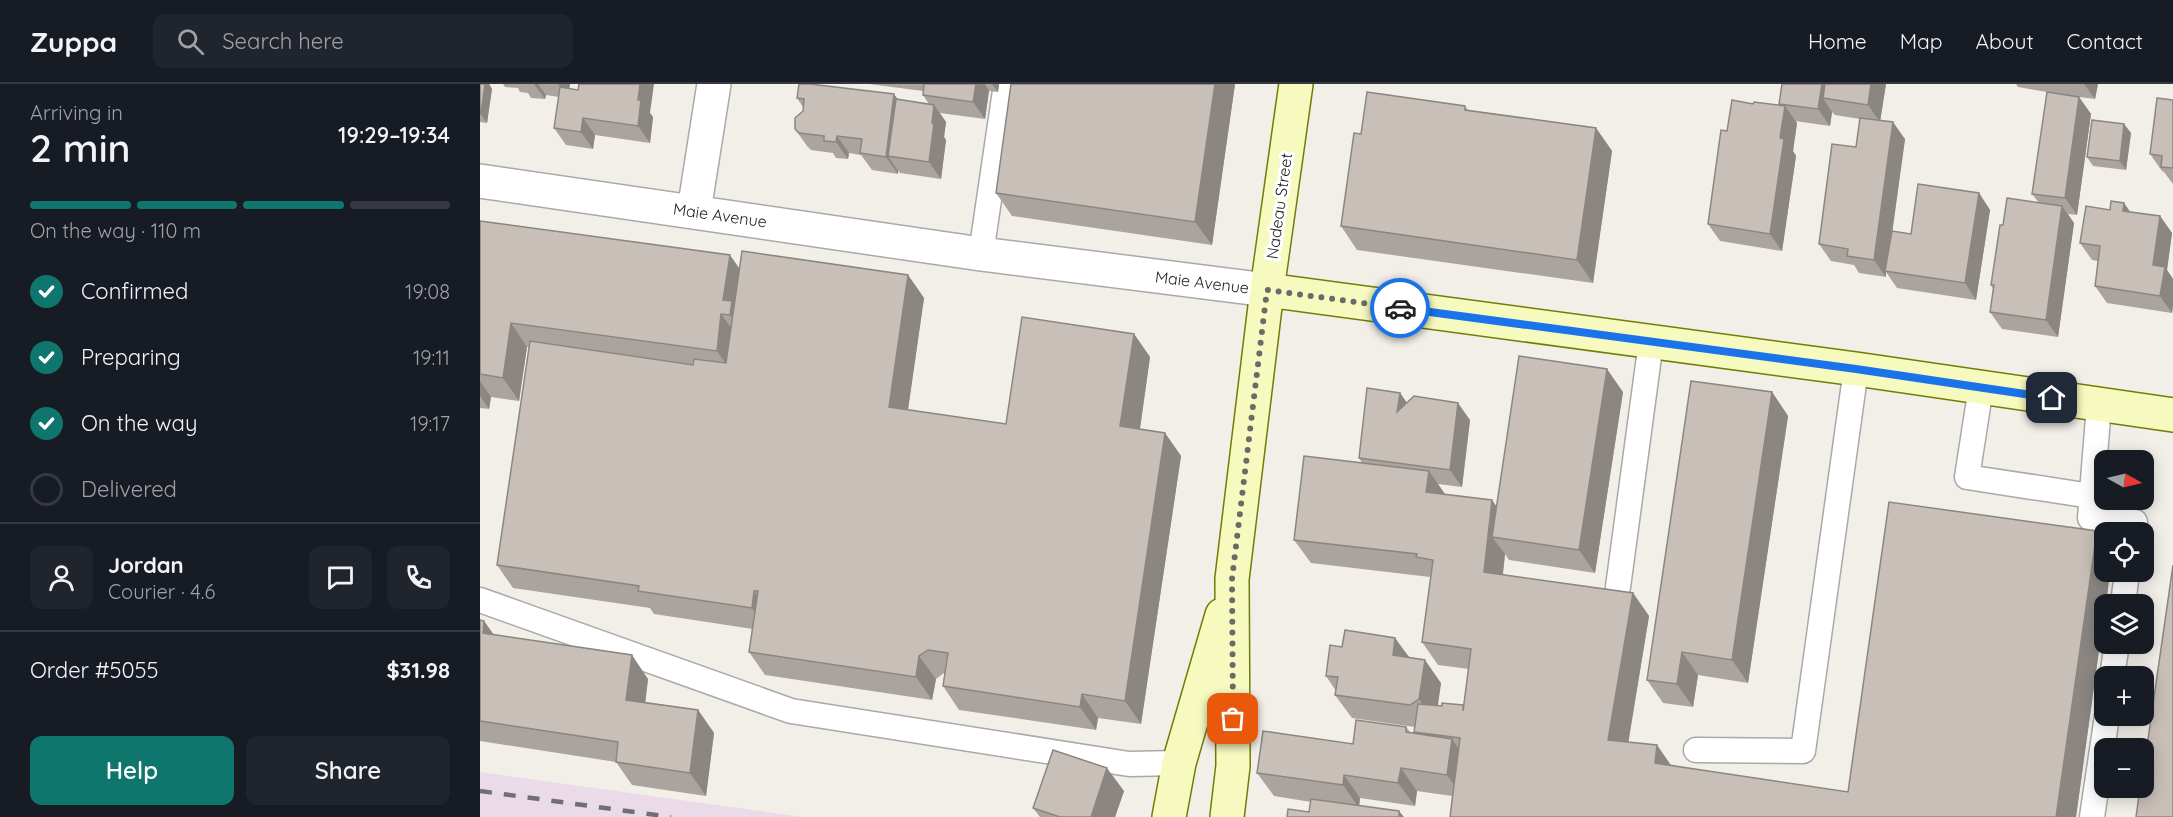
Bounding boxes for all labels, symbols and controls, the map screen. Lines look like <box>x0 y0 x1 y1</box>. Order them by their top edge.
search box <box>153 14 573 68</box>
text: Zuppa <box>30 24 117 59</box>
icon: search <box>174 25 207 58</box>
text: Search here <box>222 27 344 55</box>
text: Home <box>1808 28 1867 54</box>
text: Map <box>1900 28 1943 54</box>
text: About <box>1976 28 2034 54</box>
text: Contact <box>2067 28 2143 54</box>
text: Arriving in <box>30 100 123 125</box>
text: 19:29–19:34 <box>338 121 450 149</box>
text: 2 min <box>30 123 131 172</box>
street label: Nadeau Street <box>1262 152 1296 260</box>
street label: Maie Avenue <box>672 199 768 231</box>
text: On the way · 110 m <box>30 218 201 243</box>
street label: Maie Avenue <box>1154 266 1250 298</box>
icon: check <box>30 275 63 308</box>
text: Confirmed <box>81 277 188 305</box>
courier <box>1370 278 1430 338</box>
text: 19:08 <box>405 279 450 304</box>
icon: car <box>1384 292 1417 325</box>
icon: check <box>30 341 63 374</box>
text: Preparing <box>81 343 181 371</box>
text: 19:11 <box>413 345 450 370</box>
pin <box>2026 372 2077 423</box>
icon: home <box>2035 381 2068 414</box>
icon: check <box>30 407 63 440</box>
text: On the way <box>81 409 197 437</box>
text: 19:17 <box>410 411 450 436</box>
north arrow <box>2094 450 2154 510</box>
map controls <box>2094 450 2154 798</box>
text: Delivered <box>81 475 177 503</box>
button: locate <box>2094 522 2154 582</box>
button: person <box>30 546 93 609</box>
button: chat <box>309 546 372 609</box>
button: phone <box>387 546 450 609</box>
text: Jordan <box>108 551 184 579</box>
text: Courier · 4.6 <box>108 579 215 604</box>
button: layers <box>2094 594 2154 654</box>
text: Order #5055 <box>30 656 159 684</box>
text: $31.98 <box>386 656 450 684</box>
button: + <box>2094 666 2154 726</box>
pin <box>1207 693 1258 744</box>
icon: bag <box>1216 702 1249 735</box>
button: Help <box>30 736 234 805</box>
button: Share <box>246 736 450 805</box>
button: − <box>2094 738 2154 798</box>

